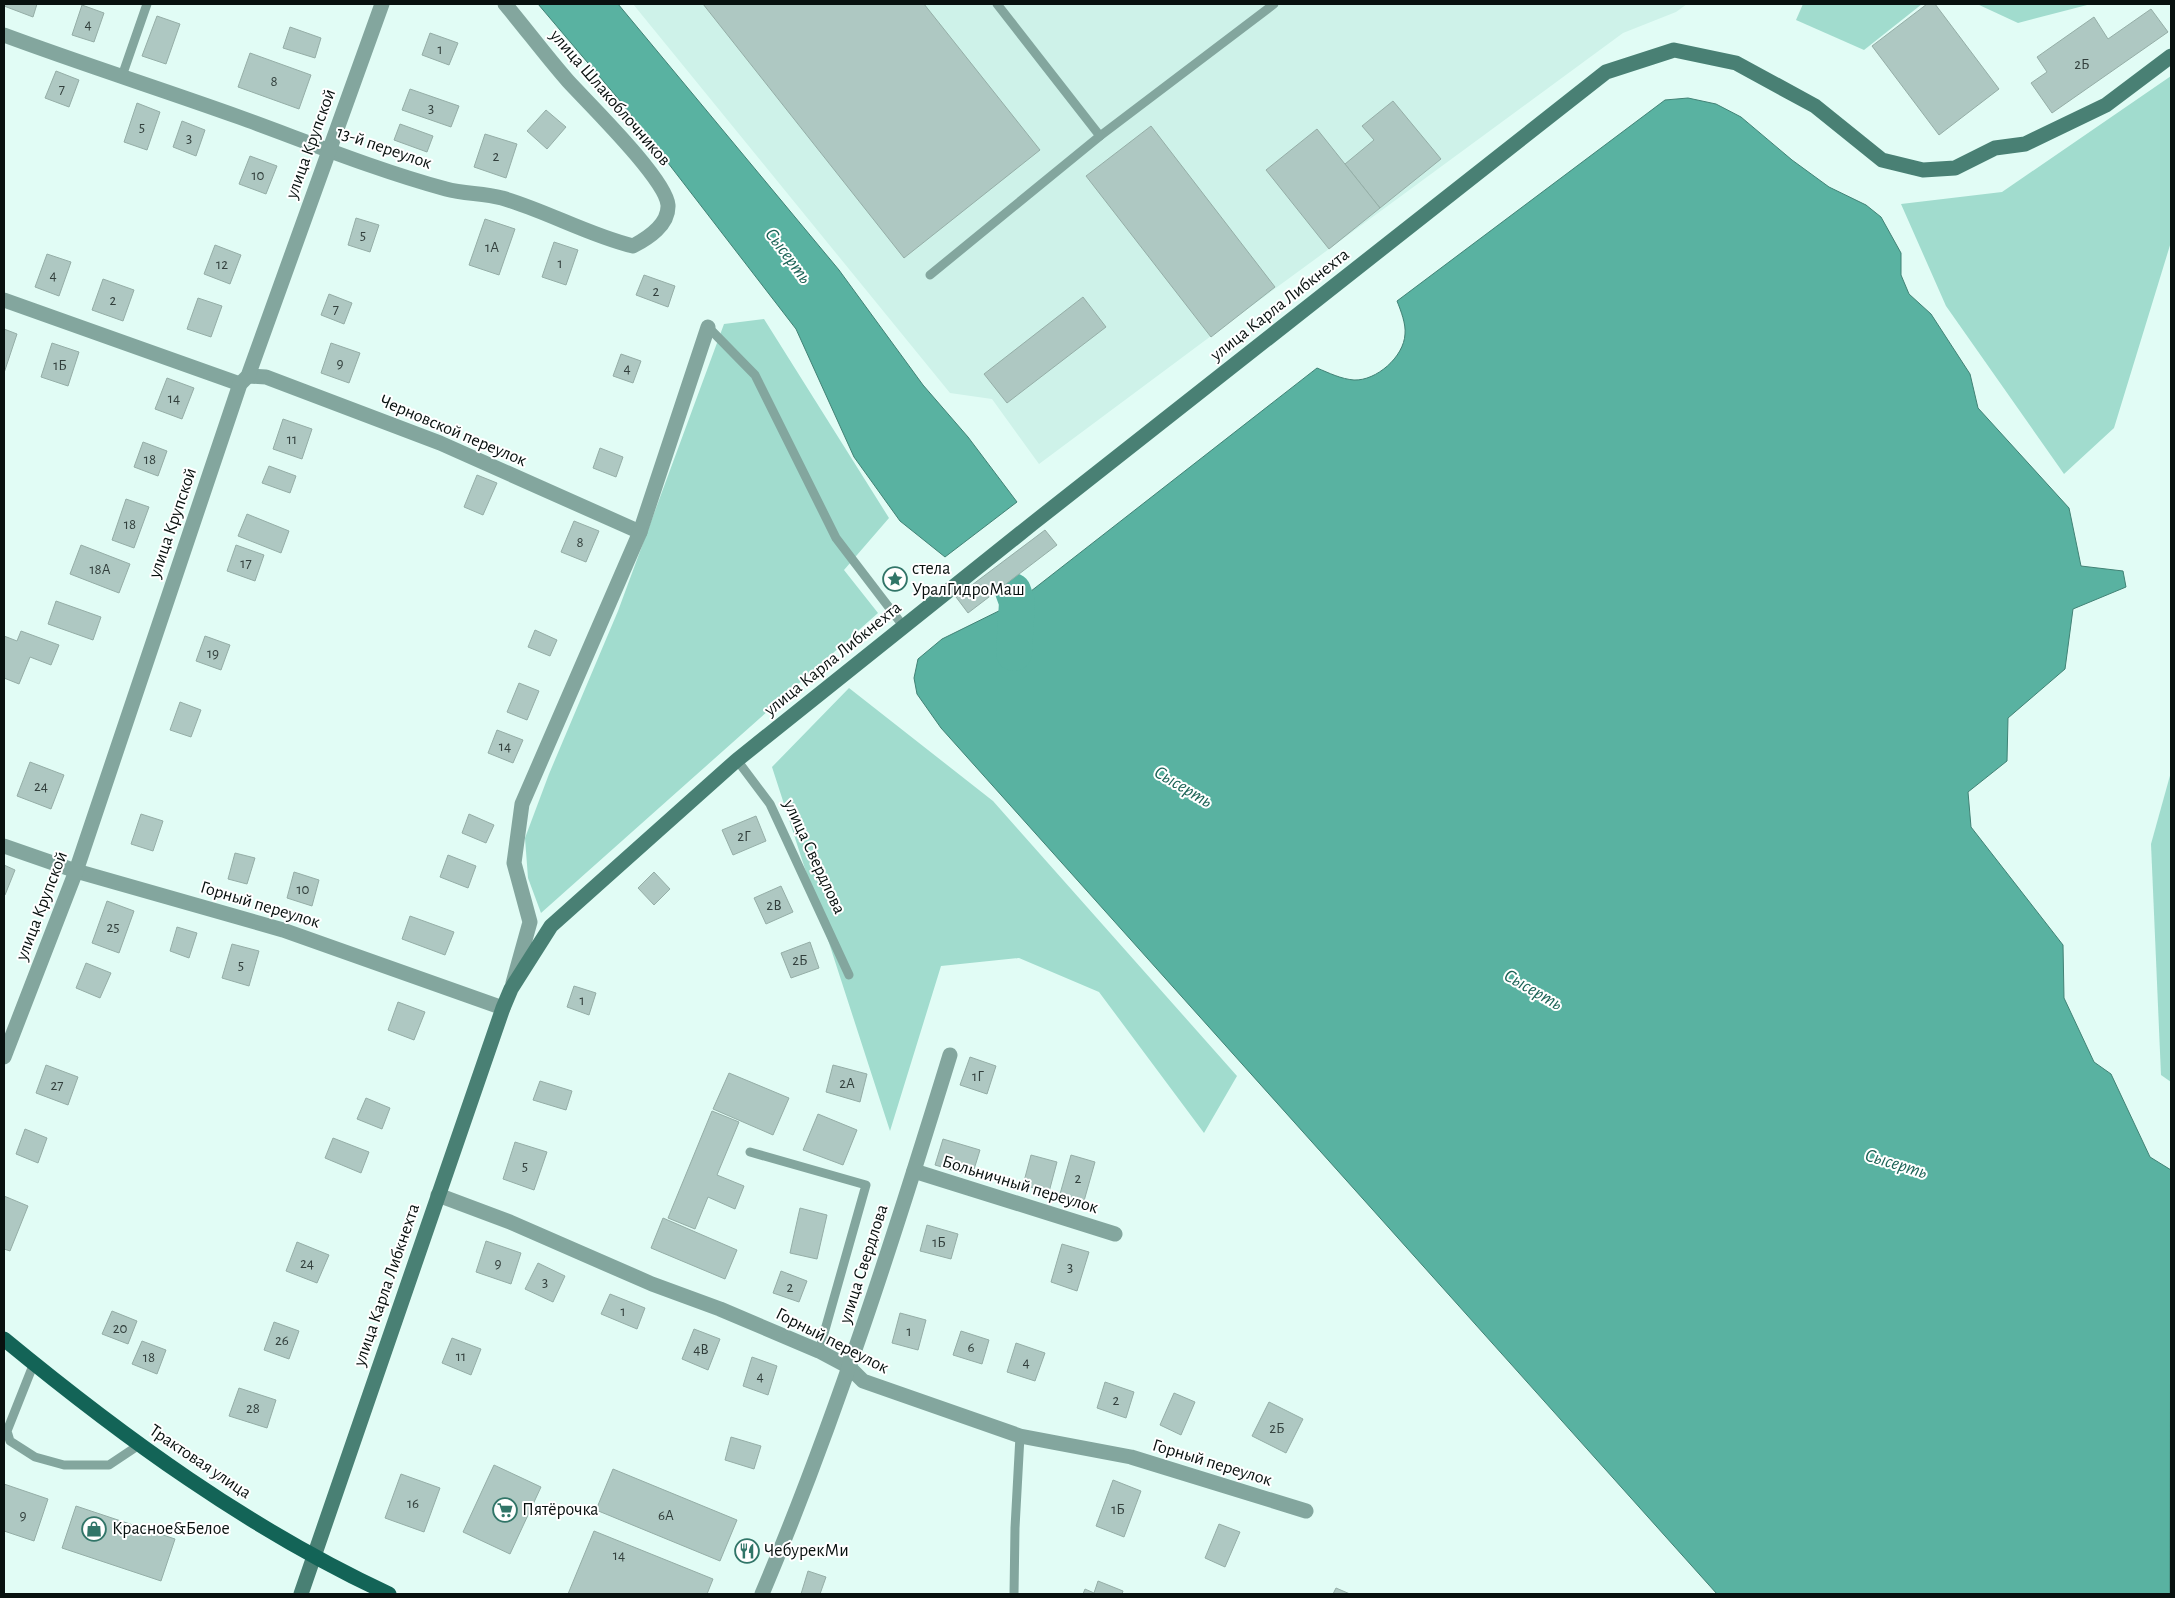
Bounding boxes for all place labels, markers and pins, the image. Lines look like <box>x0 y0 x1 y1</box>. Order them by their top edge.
place label: стела УралГидроМаш <box>912 560 1025 599</box>
place icon: стела УралГидроМаш <box>882 566 908 592</box>
supermarket icon: Пятёрочка <box>492 1497 518 1523</box>
place label: Пятёрочка <box>522 1501 599 1519</box>
shop icon: Красное&Белое <box>81 1516 107 1542</box>
place label: Красное&Белое <box>112 1520 230 1538</box>
restaurant icon: ЧебурекМи <box>734 1538 760 1564</box>
place label: ЧебурекМи <box>764 1541 849 1560</box>

